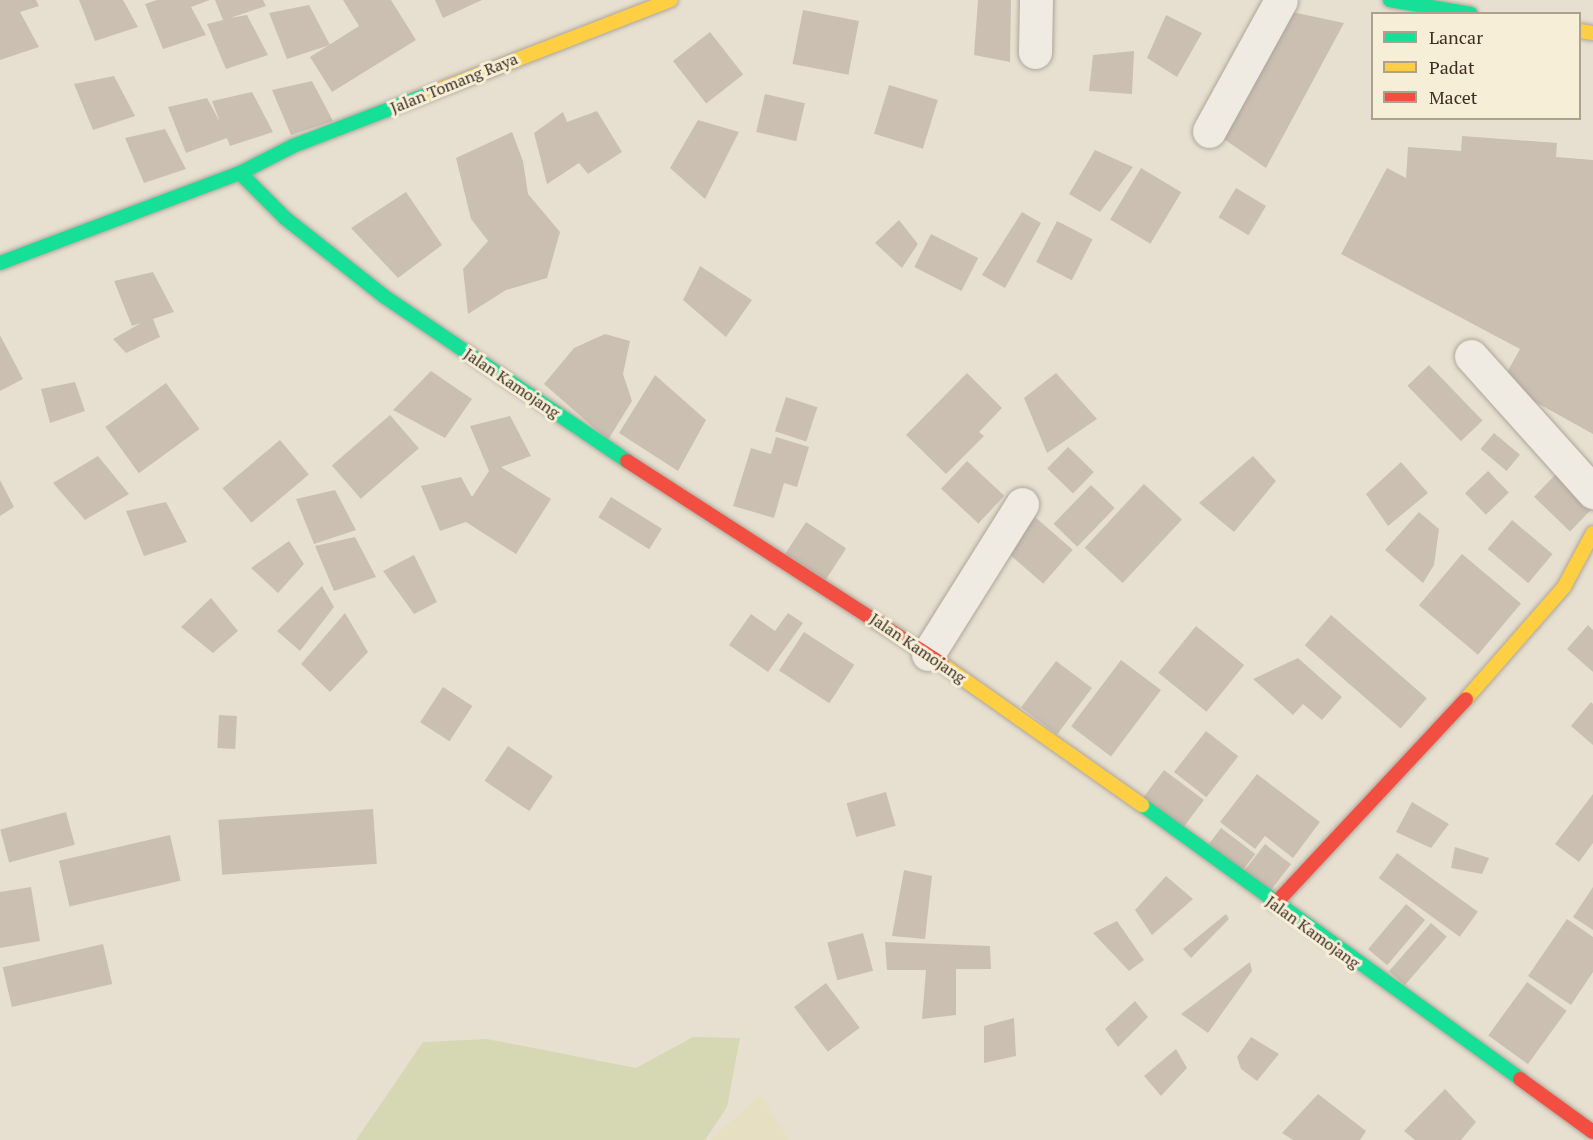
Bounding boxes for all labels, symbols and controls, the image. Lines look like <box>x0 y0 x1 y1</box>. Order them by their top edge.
legend <box>1371 12 1581 120</box>
text: Lancar <box>1429 25 1483 49</box>
street label: Jalan Tomang Raya <box>387 49 521 117</box>
text: Padat <box>1429 55 1475 79</box>
text: Macet <box>1429 85 1478 109</box>
street label: Jalan Kamojang <box>460 344 564 422</box>
street label: Jalan Kamojang <box>866 609 970 687</box>
street label: Jalan Kamojang <box>1262 891 1364 973</box>

